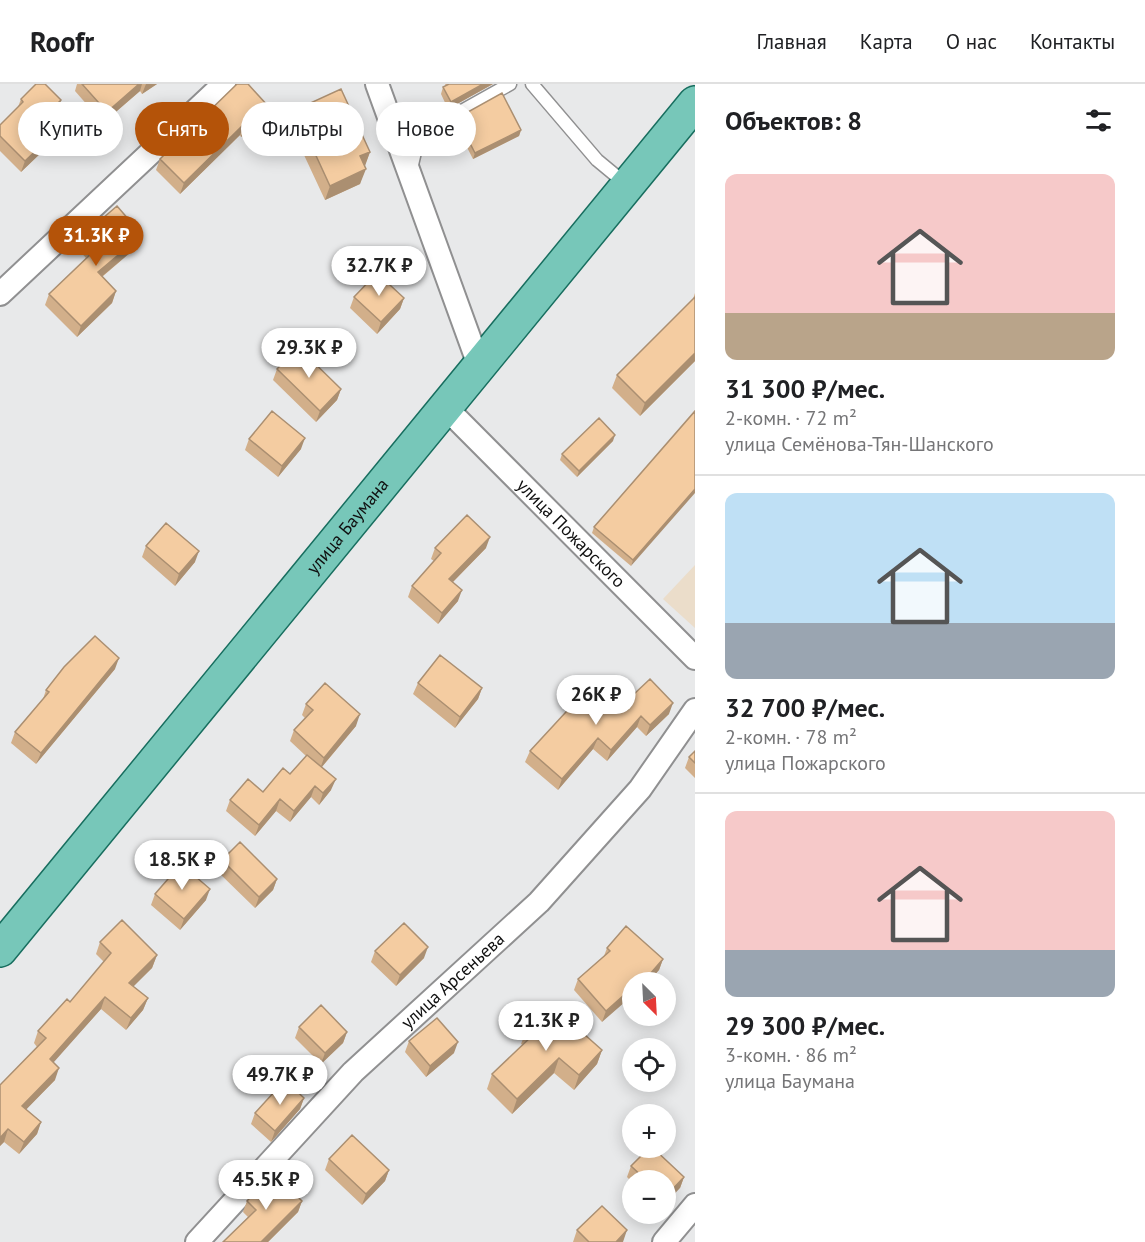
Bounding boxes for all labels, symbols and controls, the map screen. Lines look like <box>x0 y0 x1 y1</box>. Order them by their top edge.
text: Roofr <box>30 23 94 60</box>
text: Главная <box>756 28 827 55</box>
text: Карта <box>860 28 913 55</box>
text: О нас <box>946 28 997 55</box>
text: Контакты <box>1030 28 1115 55</box>
chip: Купить <box>18 102 123 156</box>
chip: Снять <box>135 102 229 156</box>
chip: Фильтры <box>241 102 364 156</box>
chip: Новое <box>376 102 476 156</box>
text: Объектов: 8 <box>725 104 862 137</box>
icon: filters <box>1082 104 1115 137</box>
icon: home <box>866 213 974 321</box>
pin: 31.3K ₽ <box>41 216 151 267</box>
text: 31.3K ₽ <box>62 222 130 248</box>
pin: 32.7K ₽ <box>324 246 434 297</box>
text: 32.7K ₽ <box>345 252 413 278</box>
pin: 29.3K ₽ <box>254 328 364 379</box>
text: 29.3K ₽ <box>275 334 343 360</box>
text: 31 300 ₽/мес. <box>725 372 885 405</box>
text: 2-комн. · 72 m² <box>725 405 857 431</box>
text: улица Семёнова-Тян-Шанского <box>725 431 994 457</box>
street label: улица Баумана <box>301 473 393 579</box>
street label: улица Пожарского <box>512 474 631 592</box>
icon: home <box>866 532 974 640</box>
pin: 26K ₽ <box>554 675 638 726</box>
text: 26K ₽ <box>571 681 621 707</box>
text: 32 700 ₽/мес. <box>725 691 885 724</box>
text: 2-комн. · 78 m² <box>725 724 857 750</box>
text: улица Пожарского <box>725 750 886 776</box>
pin: 18.5K ₽ <box>127 840 237 891</box>
text: 18.5K ₽ <box>148 846 216 872</box>
icon: home <box>866 850 974 958</box>
street label: улица Арсеньева <box>396 927 509 1033</box>
north arrow <box>622 972 676 1026</box>
map controls <box>622 972 676 1224</box>
pin: 21.3K ₽ <box>491 1001 601 1052</box>
text: 21.3K ₽ <box>512 1007 580 1033</box>
text: 29 300 ₽/мес. <box>725 1009 885 1042</box>
button: locate <box>622 1038 676 1092</box>
text: 3-комн. · 86 m² <box>725 1042 857 1068</box>
pin: 49.7K ₽ <box>225 1055 335 1106</box>
text: 49.7K ₽ <box>246 1061 314 1087</box>
text: улица Баумана <box>725 1068 855 1094</box>
button: + <box>622 1104 676 1158</box>
pin: 45.5K ₽ <box>211 1160 321 1211</box>
text: 45.5K ₽ <box>232 1166 300 1192</box>
button: − <box>622 1170 676 1224</box>

